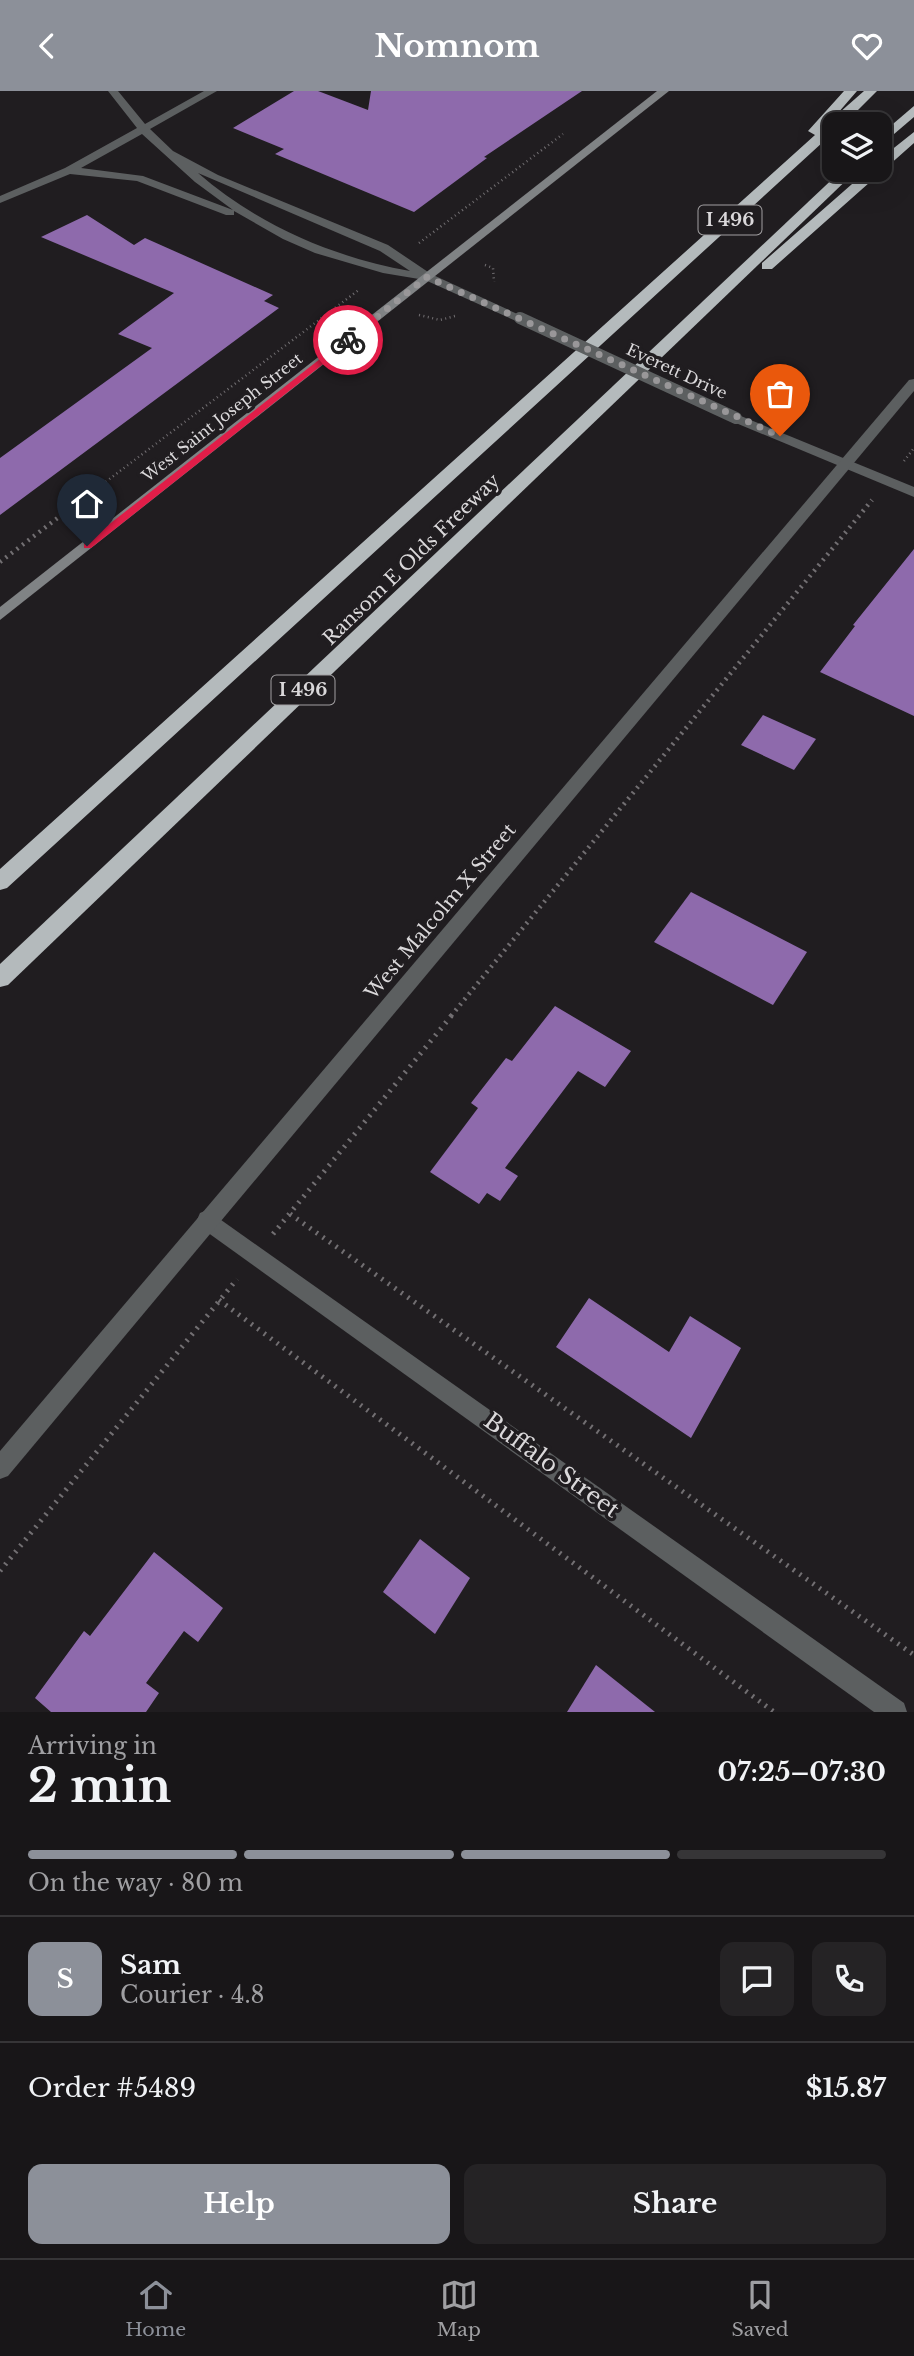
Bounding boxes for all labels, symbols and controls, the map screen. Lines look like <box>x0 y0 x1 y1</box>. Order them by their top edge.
text: Nomnom <box>374 26 540 66</box>
icon: back <box>28 27 66 65</box>
icon: heart <box>848 27 886 65</box>
map controls <box>822 112 892 182</box>
button: layers <box>822 112 892 182</box>
road number: I 496 <box>698 205 762 235</box>
courier <box>313 305 383 375</box>
icon: bike <box>329 321 367 359</box>
street label: Everett Drive <box>623 339 731 403</box>
street label: West Saint Joseph Street <box>137 348 306 487</box>
pin <box>750 364 810 436</box>
icon: bag <box>761 375 799 413</box>
street label: Ransom E Olds Freeway <box>318 469 504 650</box>
pin <box>57 474 117 546</box>
icon: home <box>68 485 106 523</box>
road number: I 496 <box>272 675 334 705</box>
street label: West Malcolm X Street <box>359 818 521 1005</box>
street label: Buffalo Street <box>479 1406 625 1524</box>
text: Arriving in <box>28 1732 157 1760</box>
text: 07:25–07:30 <box>718 1756 886 1788</box>
text: 2 min <box>28 1757 171 1814</box>
text: On the way · 80 m <box>28 1869 243 1897</box>
button: chat <box>720 1942 794 2016</box>
button: phone <box>812 1942 886 2016</box>
text: Sam <box>120 1949 181 1981</box>
text: S <box>56 1963 74 1995</box>
text: Courier · 4.8 <box>120 1981 265 2009</box>
text: Order #5489 <box>28 2072 196 2104</box>
text: $15.87 <box>806 2072 886 2104</box>
button: Help <box>28 2164 450 2244</box>
button: Share <box>464 2164 886 2244</box>
tab: Home <box>125 2276 186 2341</box>
tab: Map <box>437 2276 481 2341</box>
tab: Saved <box>731 2276 789 2341</box>

